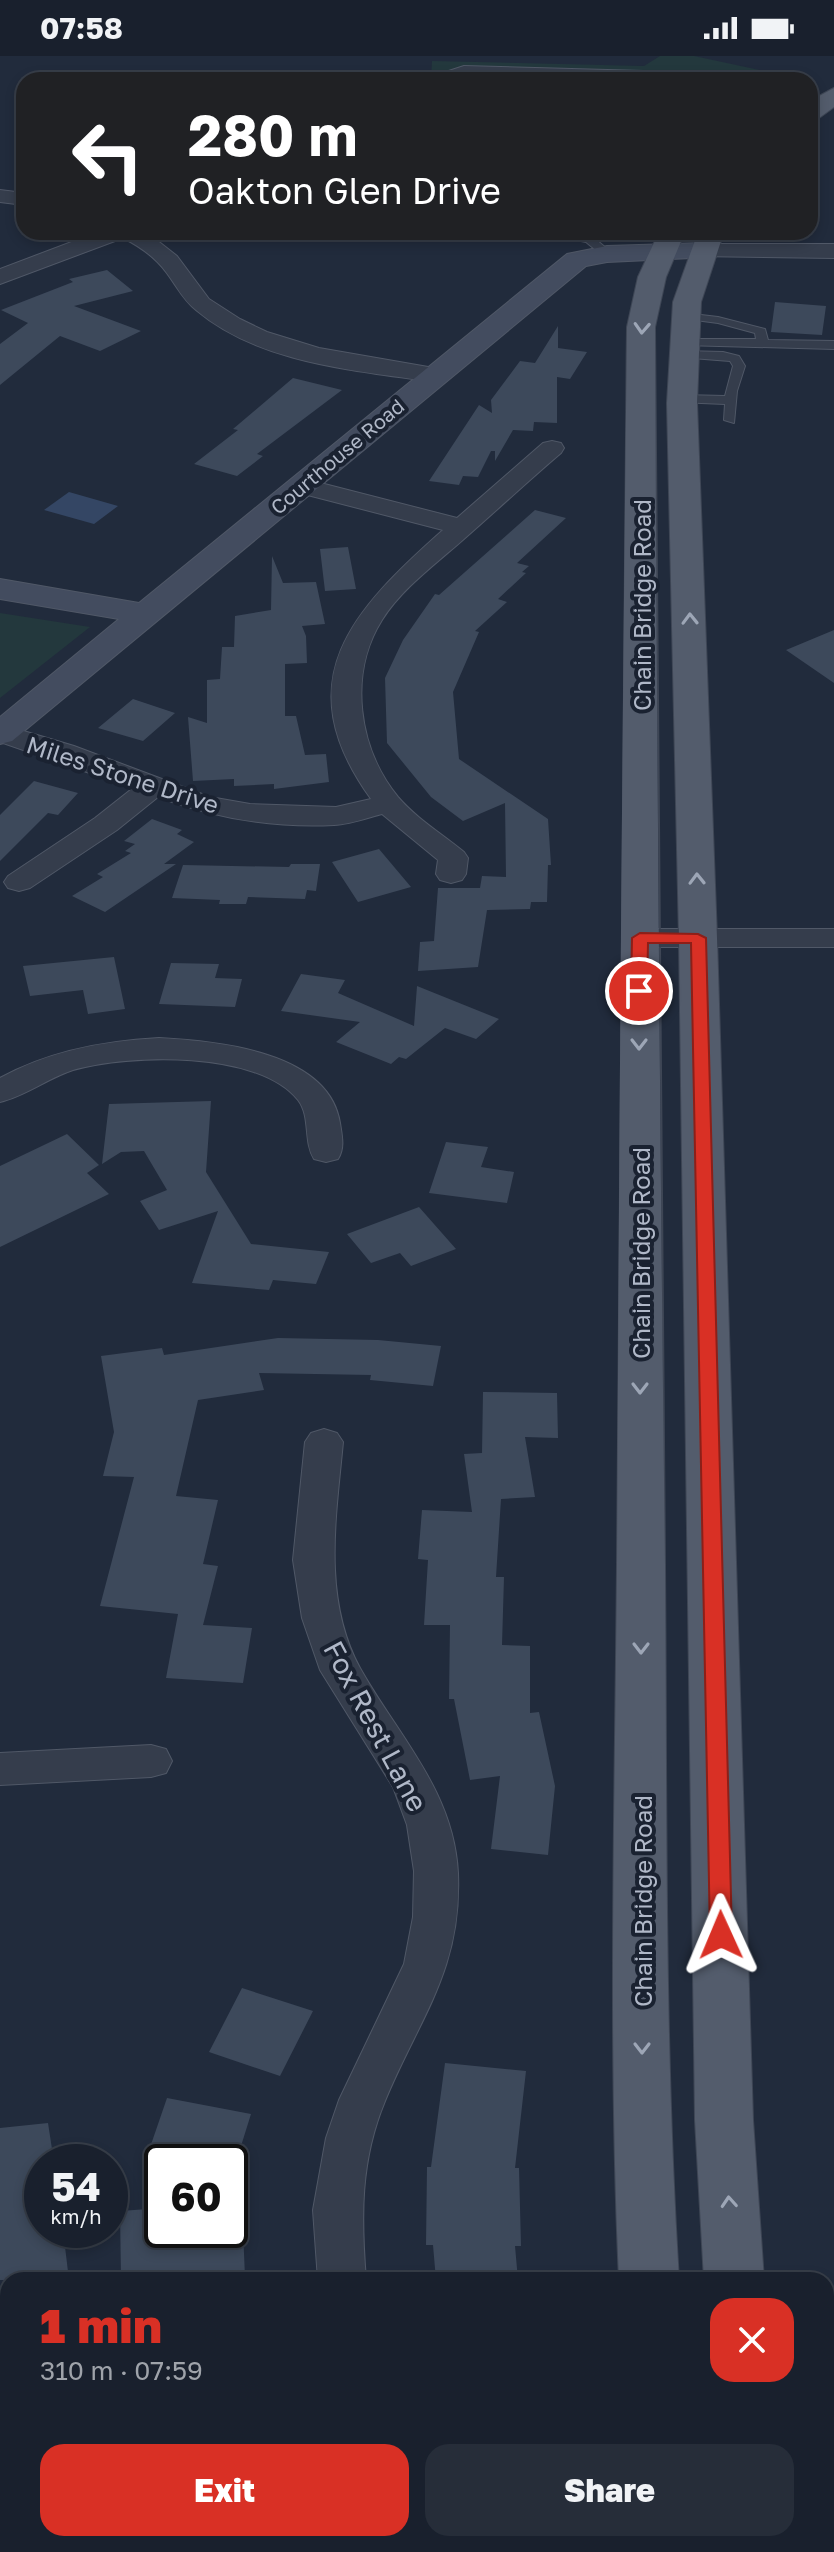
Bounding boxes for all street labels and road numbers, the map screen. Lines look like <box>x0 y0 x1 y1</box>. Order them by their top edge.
street label: Courthouse Road <box>266 393 408 519</box>
street label: Chain Bridge Road <box>627 499 656 711</box>
street label: Miles Stone Drive <box>23 729 223 819</box>
street label: Chain Bridge Road <box>626 1147 655 1359</box>
street label: Fox Rest Lane <box>317 1635 435 1817</box>
street label: Chain Bridge Road <box>628 1795 657 2007</box>

